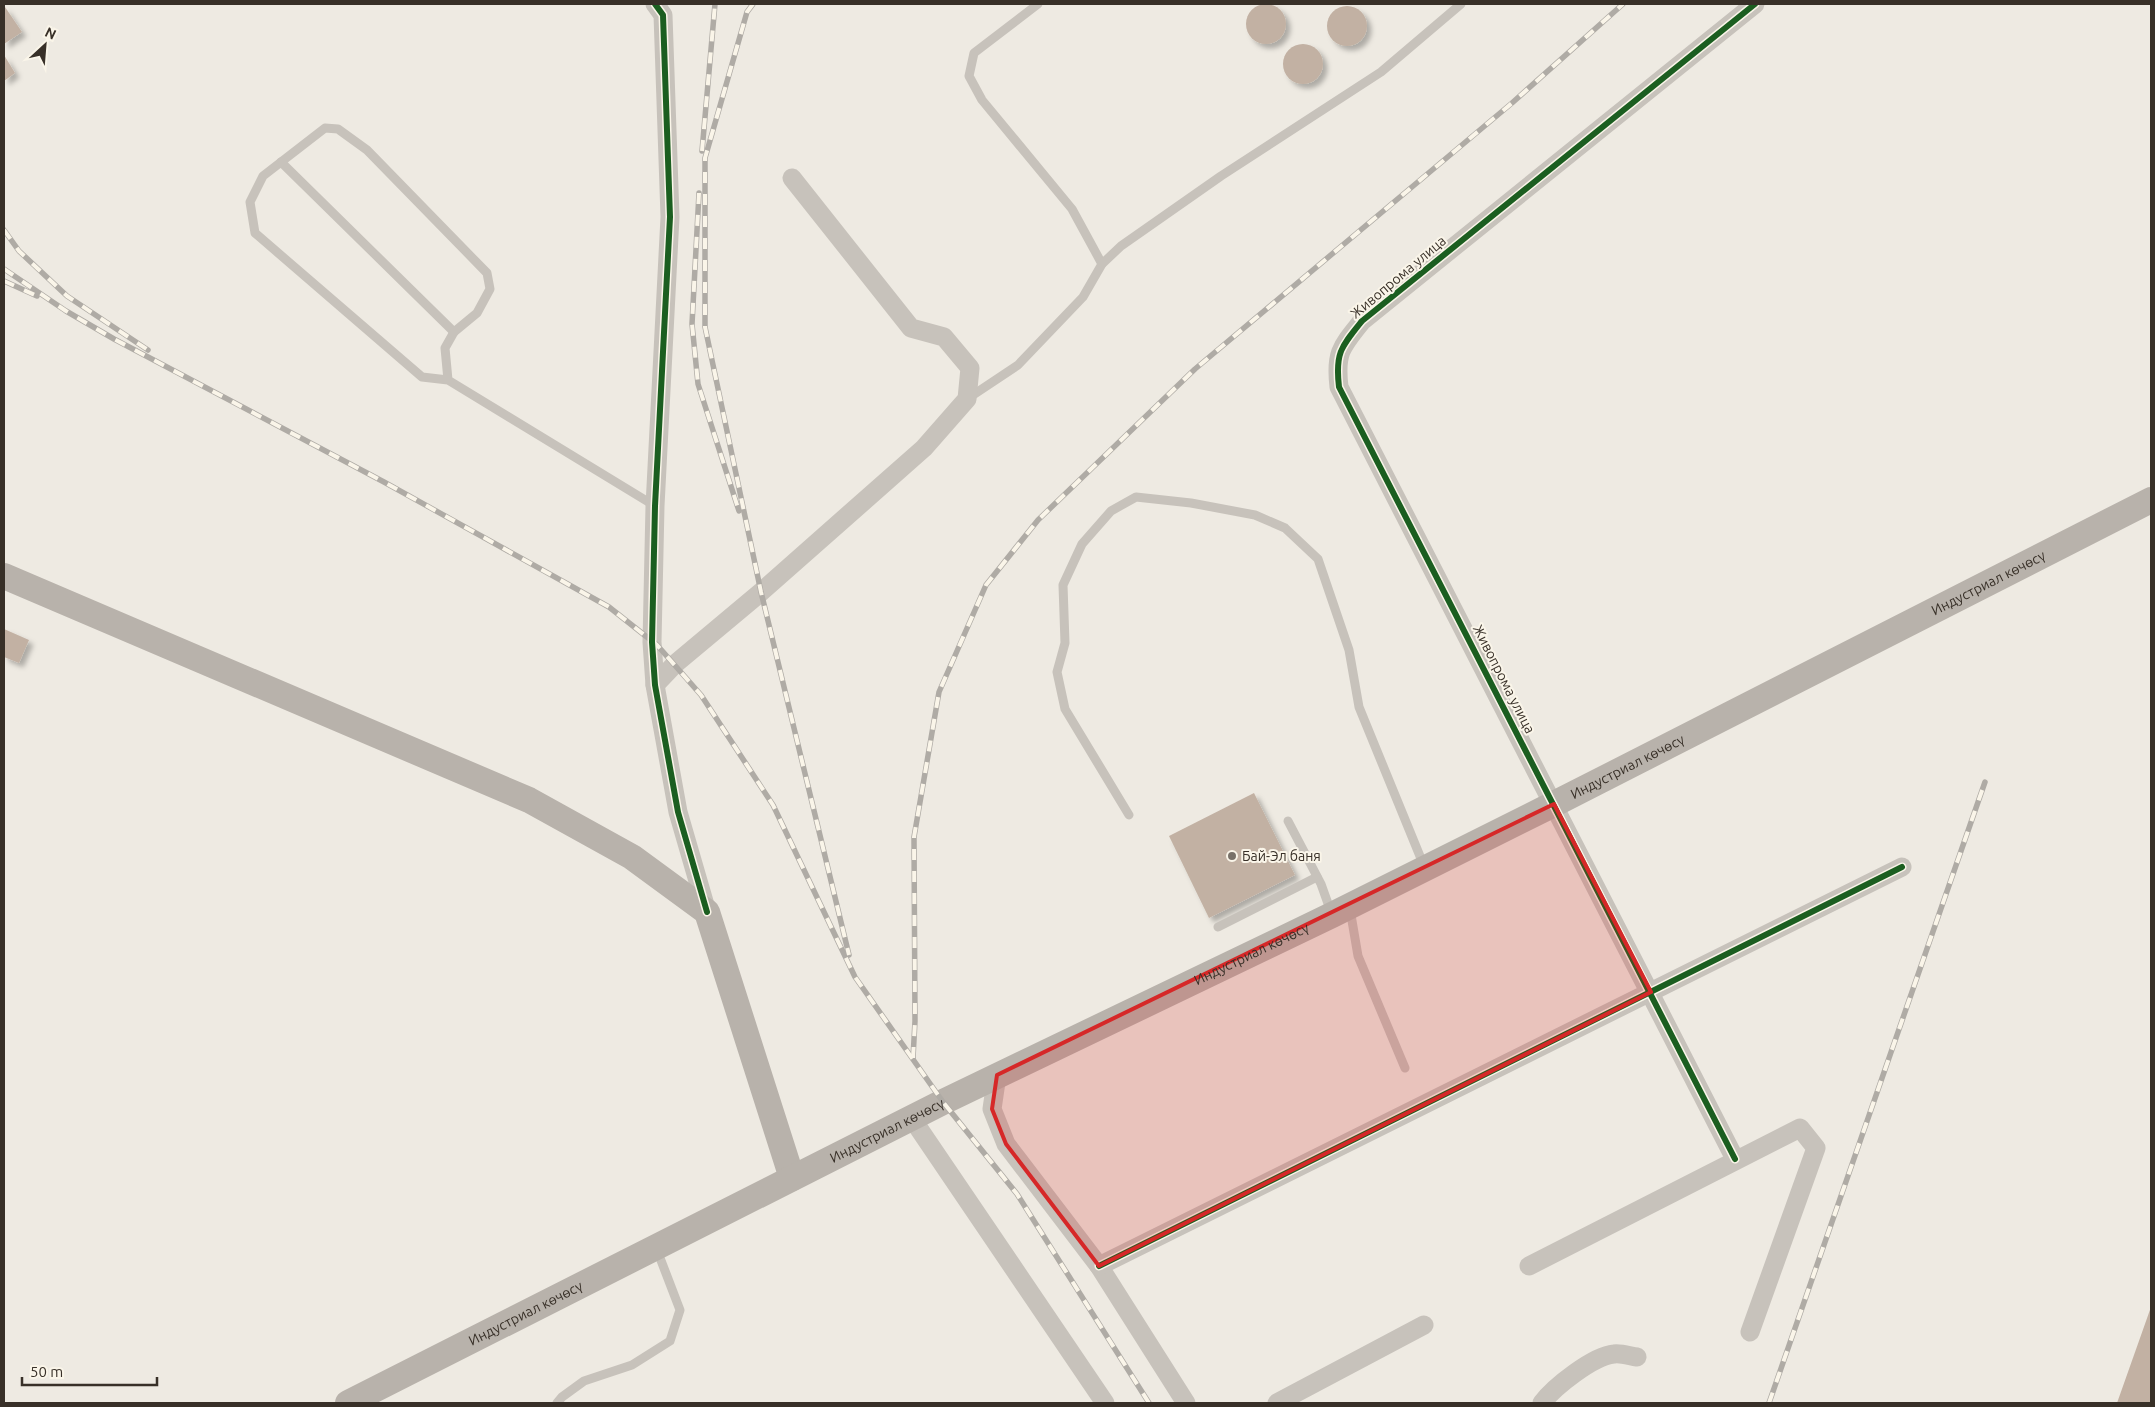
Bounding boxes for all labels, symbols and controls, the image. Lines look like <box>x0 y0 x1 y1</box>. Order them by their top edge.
north arrow <box>20 20 70 70</box>
text: N <box>42 24 59 43</box>
street label: Живопрома улица <box>1347 232 1449 322</box>
street label: Индустриал көчөсү <box>1929 547 2048 618</box>
street label: Живопрома улица <box>1470 622 1538 736</box>
street label: Индустриал көчөсү <box>1568 731 1687 802</box>
place label: Бай-Эл баня <box>1242 848 1321 864</box>
marker: Бай-Эл баня <box>1226 850 1238 862</box>
street label: Индустриал көчөсү <box>1191 919 1312 988</box>
street label: Индустриал көчөсү <box>827 1095 947 1166</box>
street label: Индустриал көчөсү <box>466 1278 585 1349</box>
scale bar <box>22 1354 158 1386</box>
text: 50 m <box>30 1363 63 1380</box>

